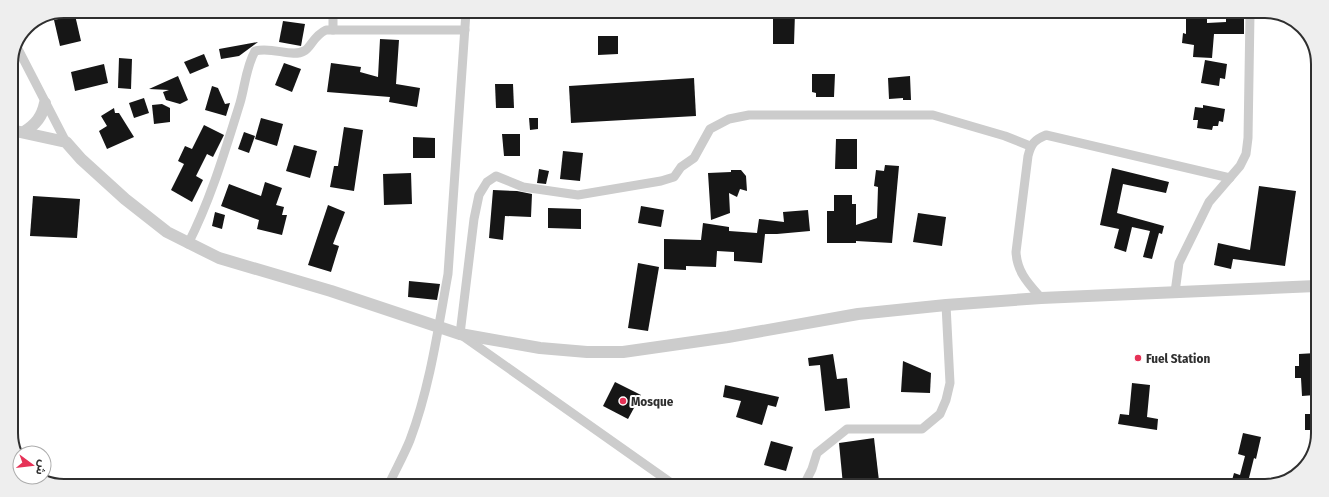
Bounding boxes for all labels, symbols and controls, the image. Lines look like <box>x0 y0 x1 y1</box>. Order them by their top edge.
place label: Fuel Station <box>1146 351 1210 366</box>
marker: Fuel Station <box>1133 353 1143 363</box>
place label: Mosque <box>631 394 674 409</box>
marker: Mosque <box>618 396 628 406</box>
north arrow <box>12 445 52 485</box>
text: ش <box>33 458 49 476</box>

